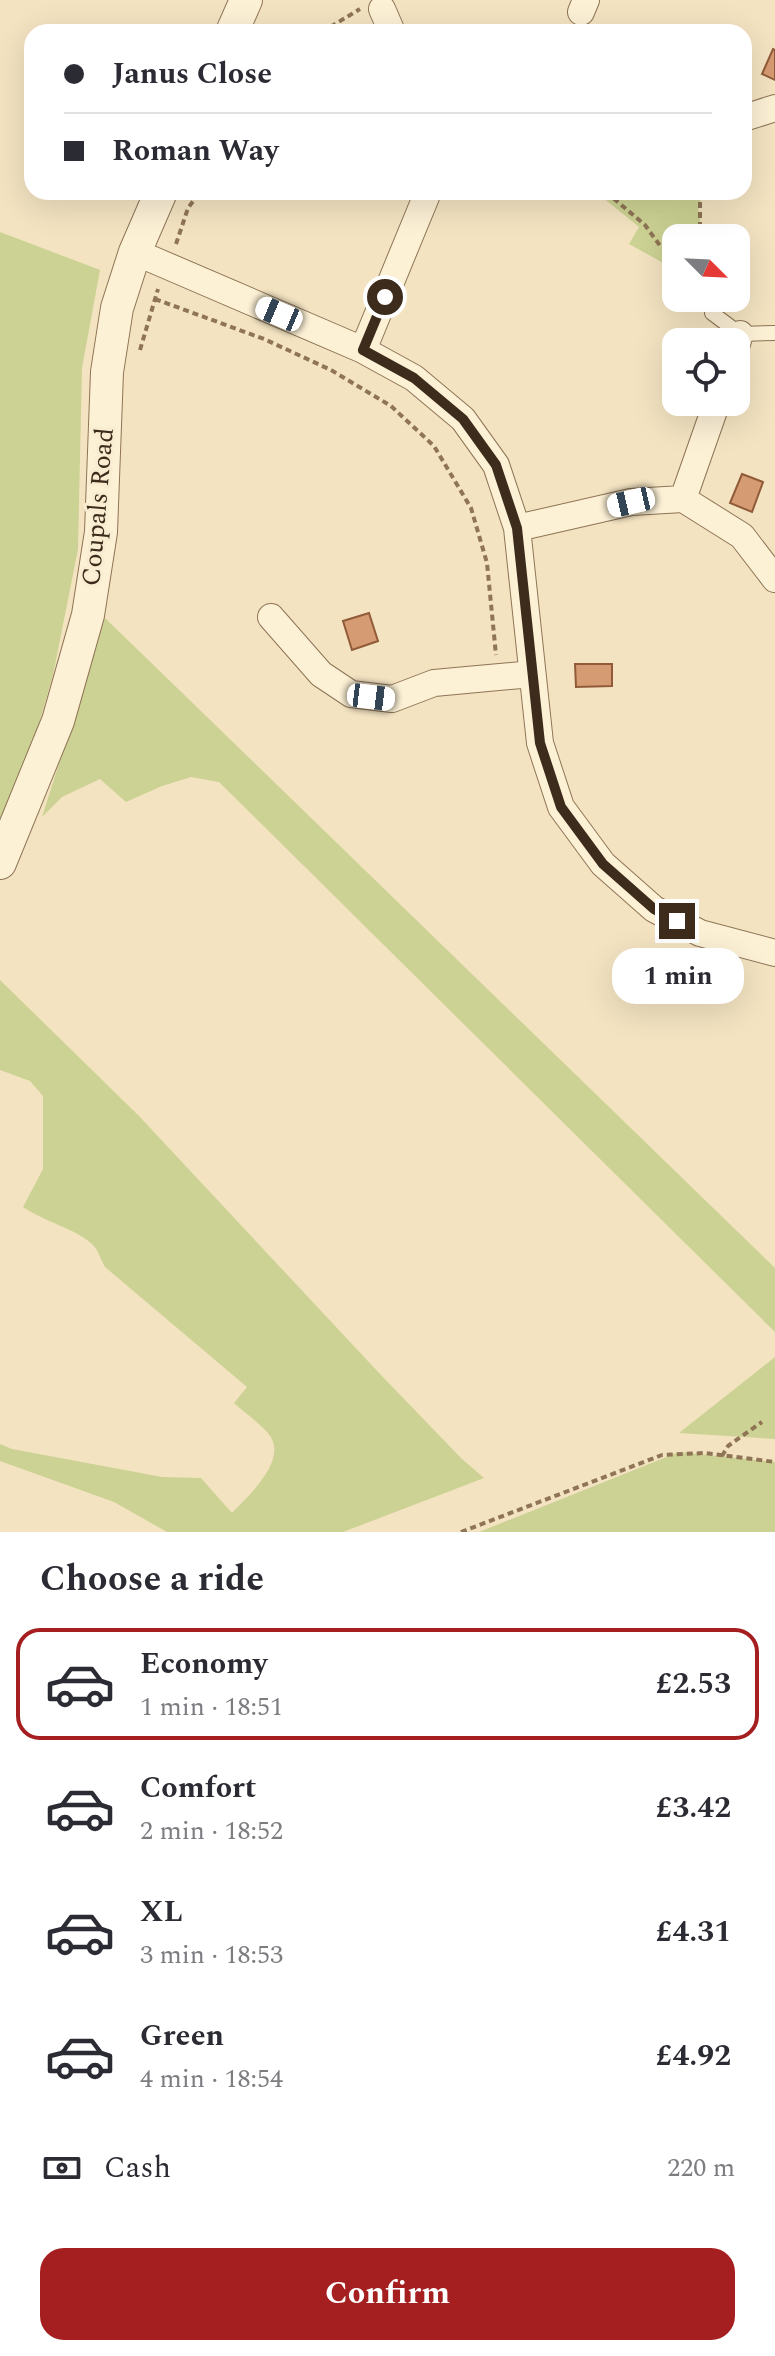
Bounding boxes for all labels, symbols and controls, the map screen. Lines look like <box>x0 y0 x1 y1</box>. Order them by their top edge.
text: Janus Close <box>112 51 272 97</box>
text: Roman Way <box>112 128 278 174</box>
north arrow <box>662 224 750 312</box>
map controls <box>662 224 750 416</box>
route start <box>367 279 403 315</box>
car <box>252 294 306 334</box>
button: locate <box>662 328 750 416</box>
street label: Coupals Road <box>71 426 125 588</box>
car <box>605 485 657 519</box>
car <box>346 682 396 712</box>
route end <box>659 903 695 939</box>
callout: 1 min <box>611 949 743 1005</box>
text: 1 min <box>643 956 713 996</box>
text: Choose a ride <box>40 1552 264 1607</box>
text: Economy <box>140 1641 267 1687</box>
icon: car <box>44 1648 116 1720</box>
text: £2.53 <box>656 1661 731 1707</box>
text: 1 min · 18:51 <box>140 1687 283 1727</box>
text: Comfort <box>140 1765 256 1811</box>
icon: car <box>44 1772 116 1844</box>
text: £3.42 <box>656 1785 731 1831</box>
text: 2 min · 18:52 <box>140 1811 283 1851</box>
text: XL <box>140 1889 183 1935</box>
icon: car <box>44 1896 116 1968</box>
text: £4.31 <box>656 1909 731 1955</box>
text: 3 min · 18:53 <box>140 1935 283 1975</box>
text: Green <box>140 2013 224 2059</box>
icon: car <box>44 2020 116 2092</box>
text: £4.92 <box>656 2033 731 2079</box>
text: 4 min · 18:54 <box>140 2059 283 2099</box>
text: Cash <box>104 2145 171 2191</box>
icon: cash <box>40 2146 84 2190</box>
text: 220 m <box>667 2148 735 2188</box>
button: Confirm <box>40 2248 735 2340</box>

